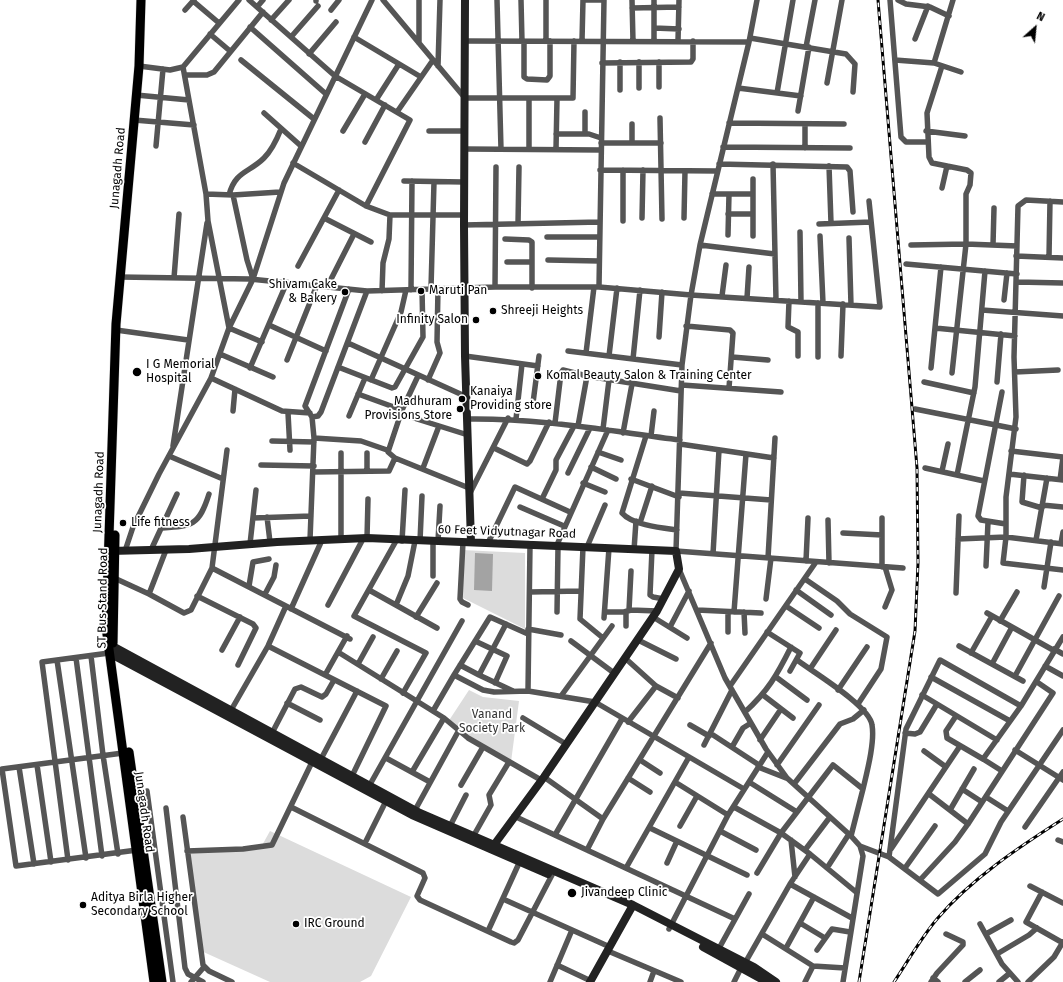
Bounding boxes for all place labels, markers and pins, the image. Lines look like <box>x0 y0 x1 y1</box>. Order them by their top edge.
place label: Shivam Cake & Bakery <box>269 278 337 306</box>
place label: Maruti Pan <box>429 284 487 298</box>
marker: Maruti Pan <box>416 286 426 296</box>
marker: Shivam Cake & Bakery <box>340 287 350 297</box>
place label: Shreeji Heights <box>501 304 583 318</box>
marker: Shreeji Heights <box>488 306 498 316</box>
place label: Infinity Salon <box>396 313 468 327</box>
marker: Infinity Salon <box>471 315 481 325</box>
place label: I G Memorial Hospital <box>146 358 215 386</box>
marker: I G Memorial Hospital <box>131 366 143 378</box>
place label: Komal Beauty Salon & Training Center <box>546 369 752 383</box>
marker: Komal Beauty Salon & Training Center <box>533 371 543 381</box>
place label: Kanaiya Providing store <box>470 385 552 413</box>
marker: Kanaiya Providing store <box>457 394 467 404</box>
place label: Madhuram Provisions Store <box>364 395 452 423</box>
marker: Madhuram Provisions Store <box>455 404 465 414</box>
place label: Life fitness <box>131 516 190 530</box>
marker: Life fitness <box>118 518 128 528</box>
place label: Jivandeep Clinic <box>581 886 668 900</box>
marker: Jivandeep Clinic <box>566 887 578 899</box>
place label: Aditya Birla Higher Secondary School <box>91 891 193 919</box>
marker: Aditya Birla Higher Secondary School <box>78 900 88 910</box>
place label: IRC Ground <box>304 917 365 931</box>
marker: IRC Ground <box>291 919 301 929</box>

